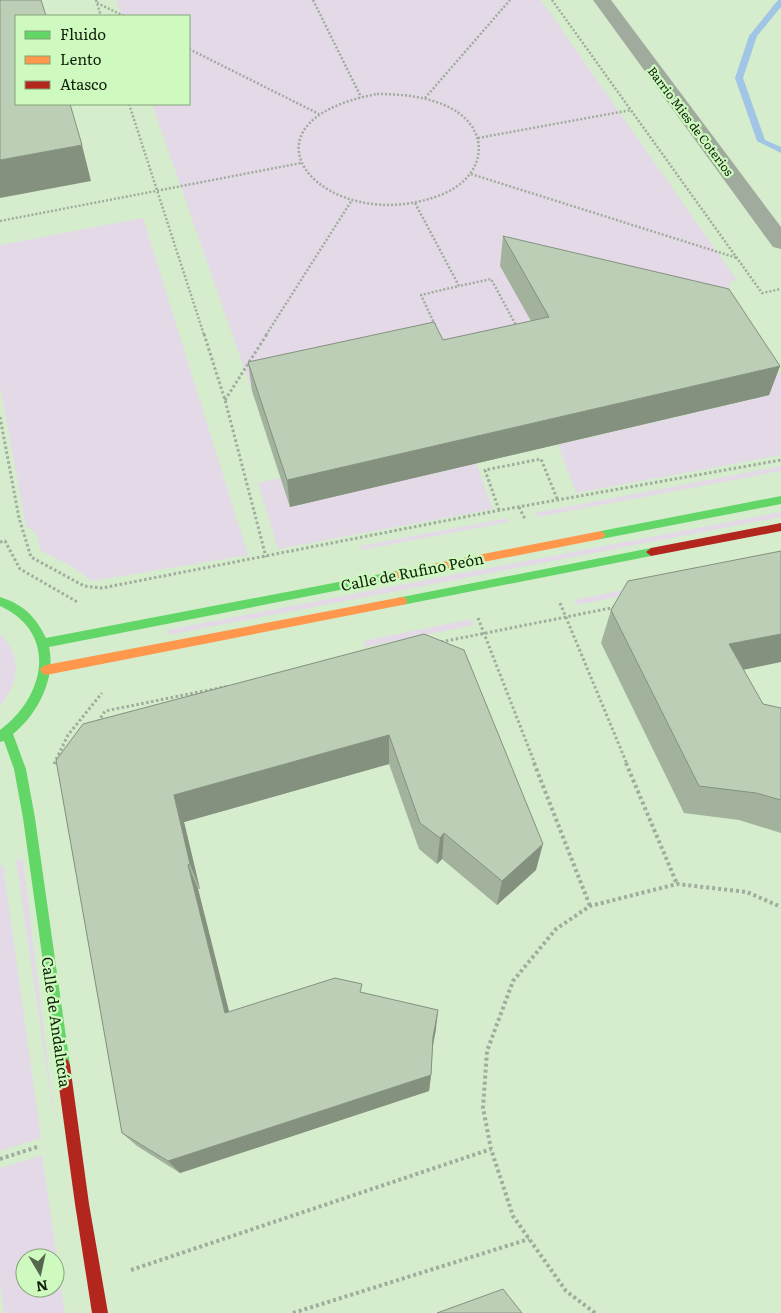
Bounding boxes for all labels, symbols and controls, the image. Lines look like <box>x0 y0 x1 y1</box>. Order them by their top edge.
legend <box>15 15 190 105</box>
text: Fluido <box>60 22 106 45</box>
text: Lento <box>60 47 102 70</box>
street label: Barrio Mies de Coterios <box>644 63 738 180</box>
text: Atasco <box>60 72 107 95</box>
street label: Calle de Rufino Peón <box>339 546 485 596</box>
street label: Calle de Andalucía <box>36 955 78 1090</box>
north arrow <box>15 1248 65 1298</box>
text: N <box>35 1276 50 1298</box>

